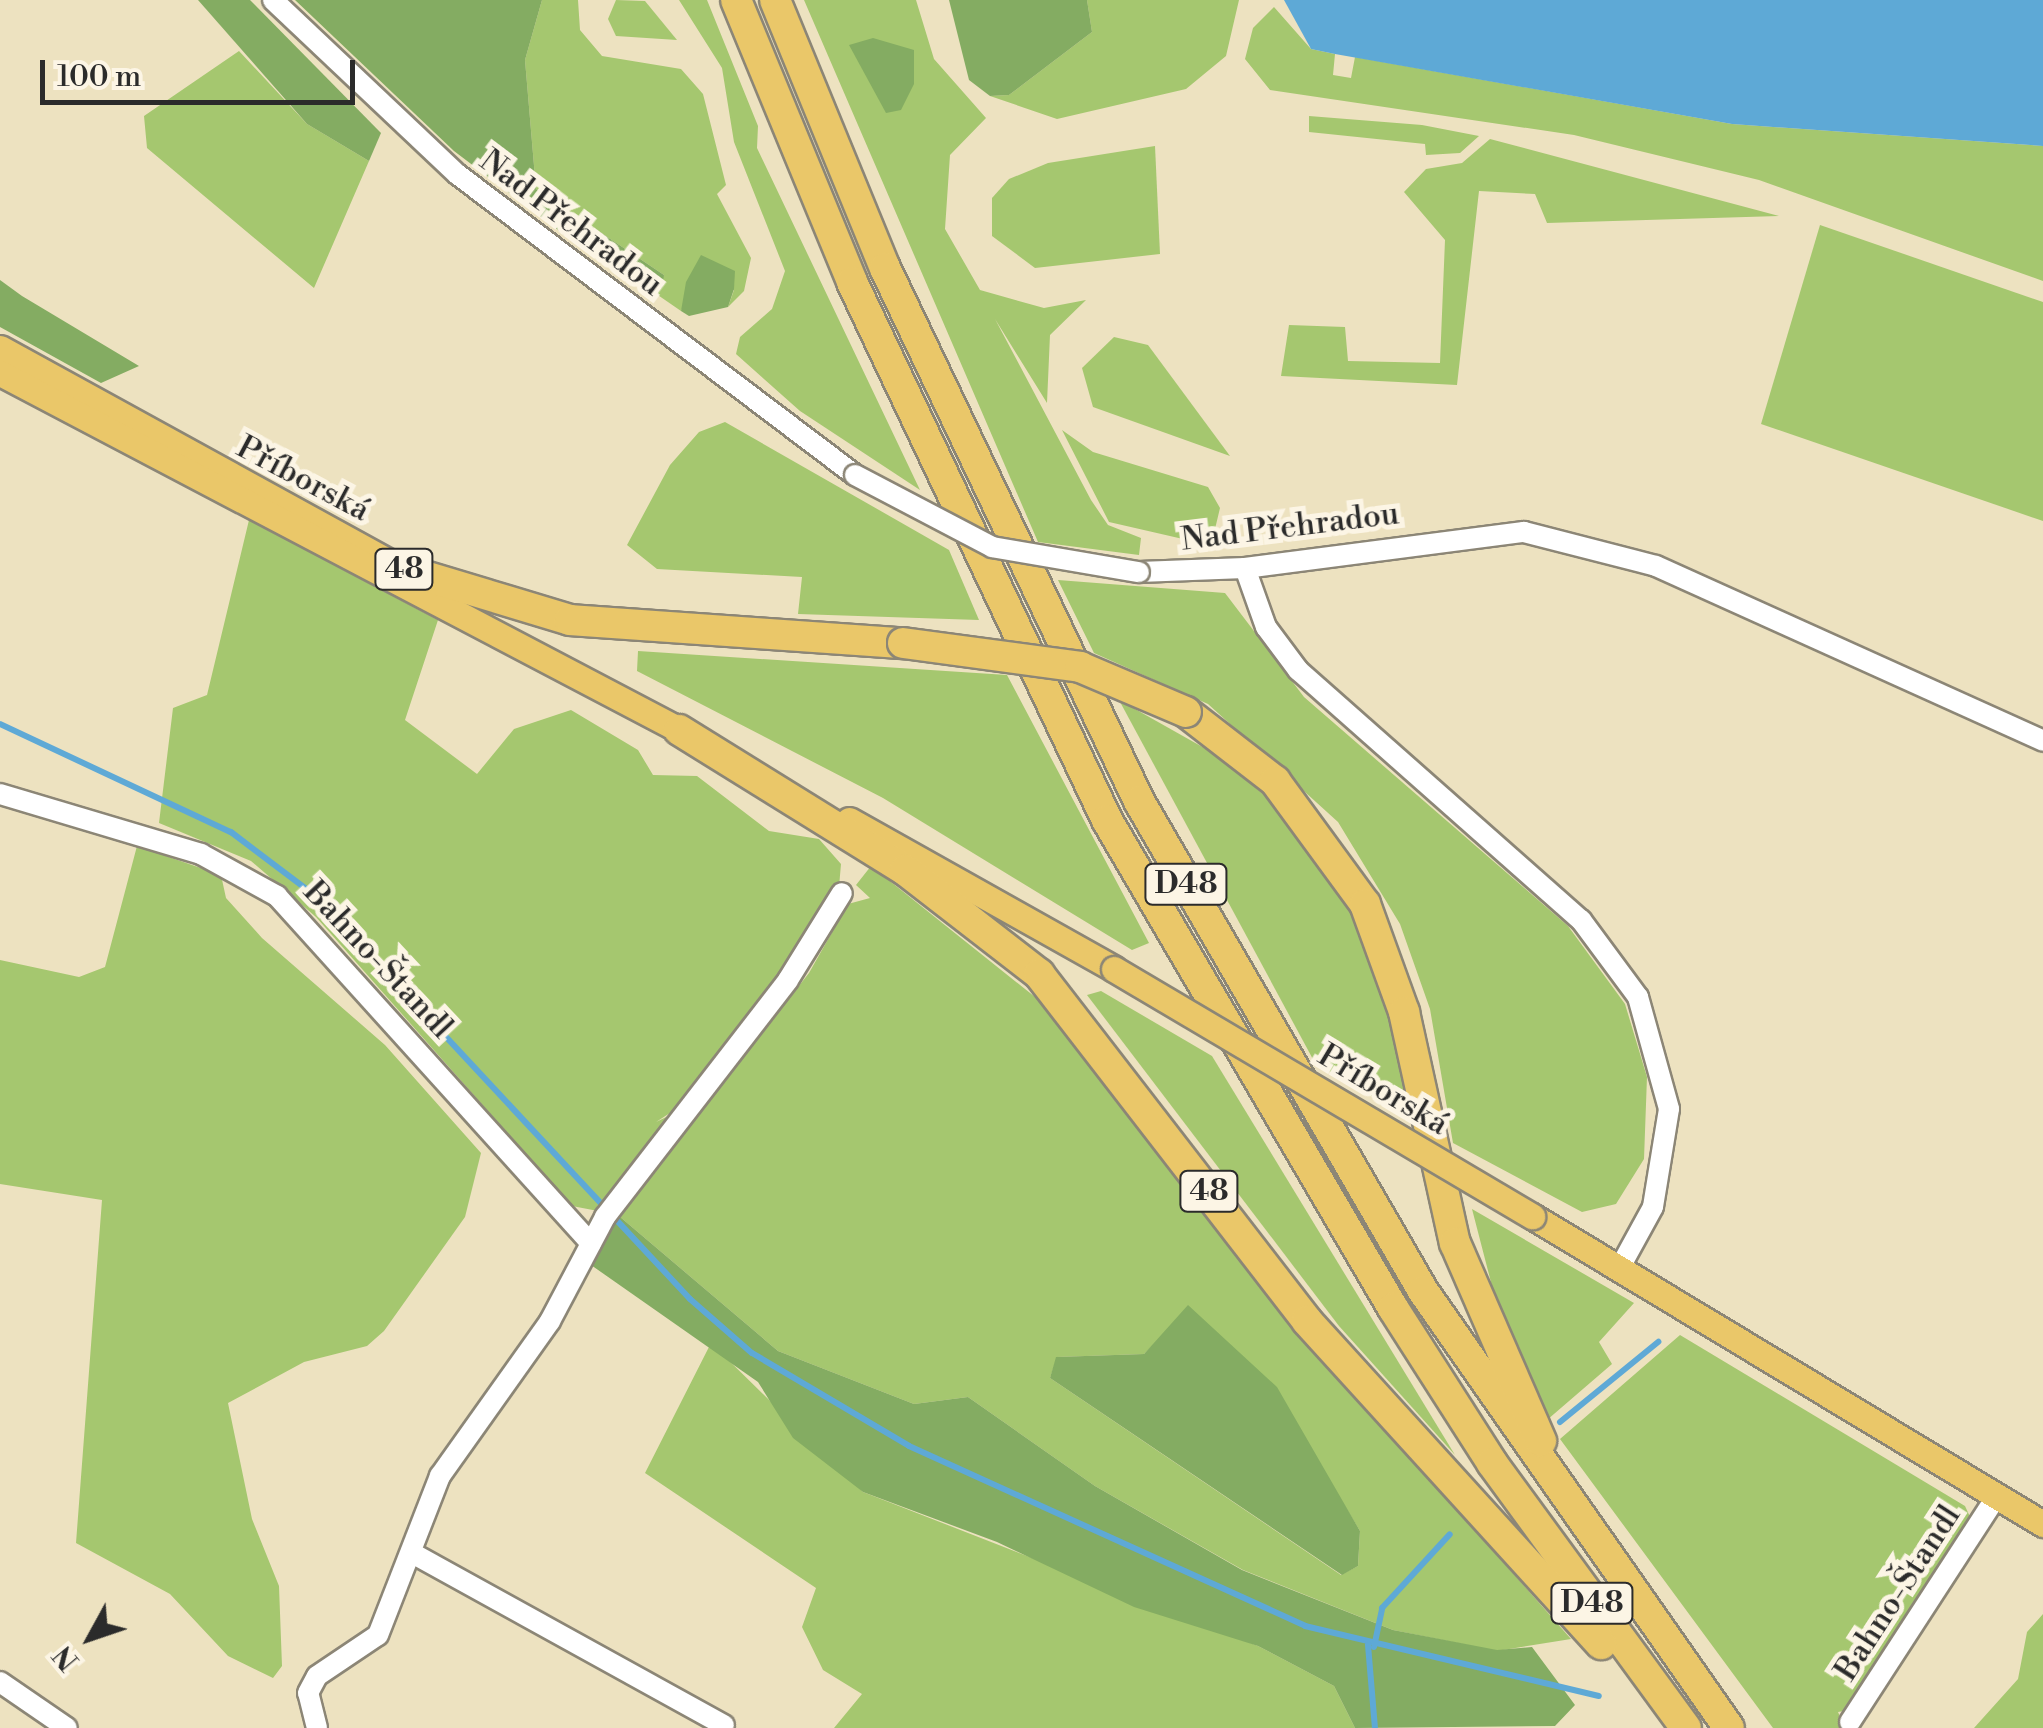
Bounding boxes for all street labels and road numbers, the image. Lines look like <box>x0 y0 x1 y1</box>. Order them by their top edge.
street label: Nad Přehradou <box>472 142 670 304</box>
street label: Příborská <box>230 428 376 530</box>
street label: Nad Přehradou <box>1179 495 1401 559</box>
road number: 48 <box>374 544 434 594</box>
road number: D48 <box>1144 859 1228 909</box>
street label: Bahno-Štandl <box>295 873 461 1047</box>
street label: Příborská <box>1311 1036 1455 1144</box>
road number: 48 <box>1179 1166 1239 1216</box>
street label: Bahno-Štandl <box>1827 1498 1969 1688</box>
road number: D48 <box>1550 1578 1634 1628</box>

